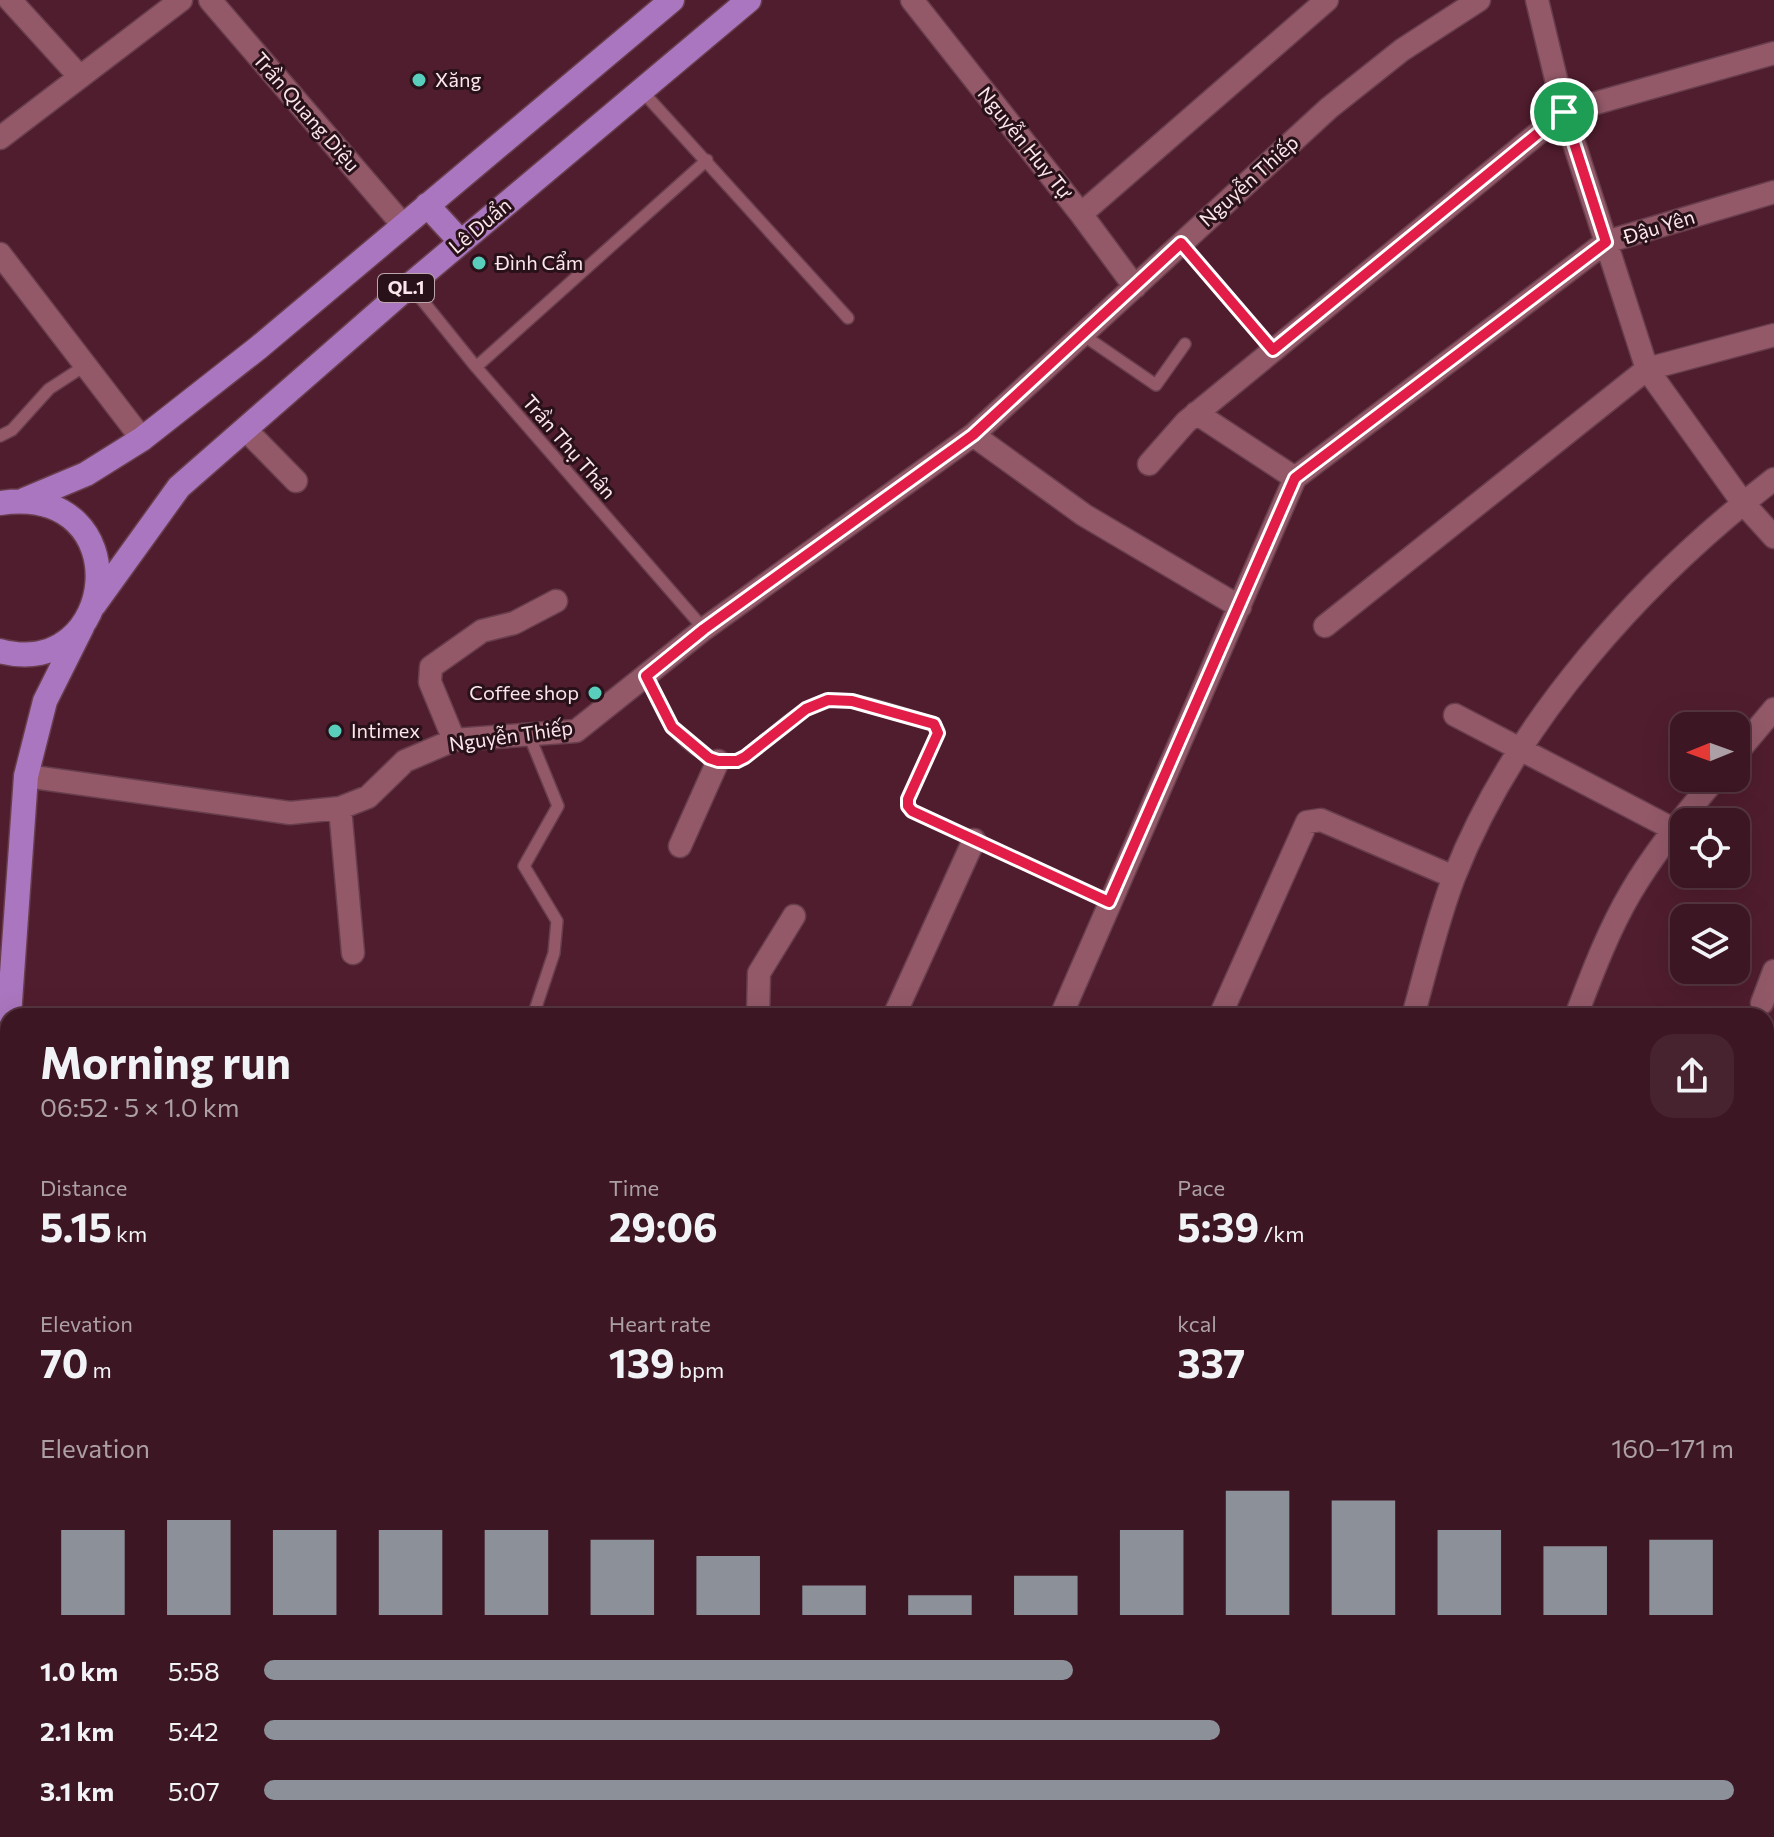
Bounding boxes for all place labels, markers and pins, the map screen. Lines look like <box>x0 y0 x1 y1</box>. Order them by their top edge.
place label: Xăng <box>435 67 481 91</box>
marker: Xăng <box>410 71 428 89</box>
pin <box>1530 78 1598 146</box>
place label: Đình Cẩm <box>494 250 583 274</box>
marker: Đình Cẩm <box>470 254 488 272</box>
place label: Coffee shop <box>469 680 579 704</box>
marker: Coffee shop <box>586 684 604 702</box>
place label: Intimex <box>351 718 420 742</box>
marker: Intimex <box>326 722 344 740</box>

